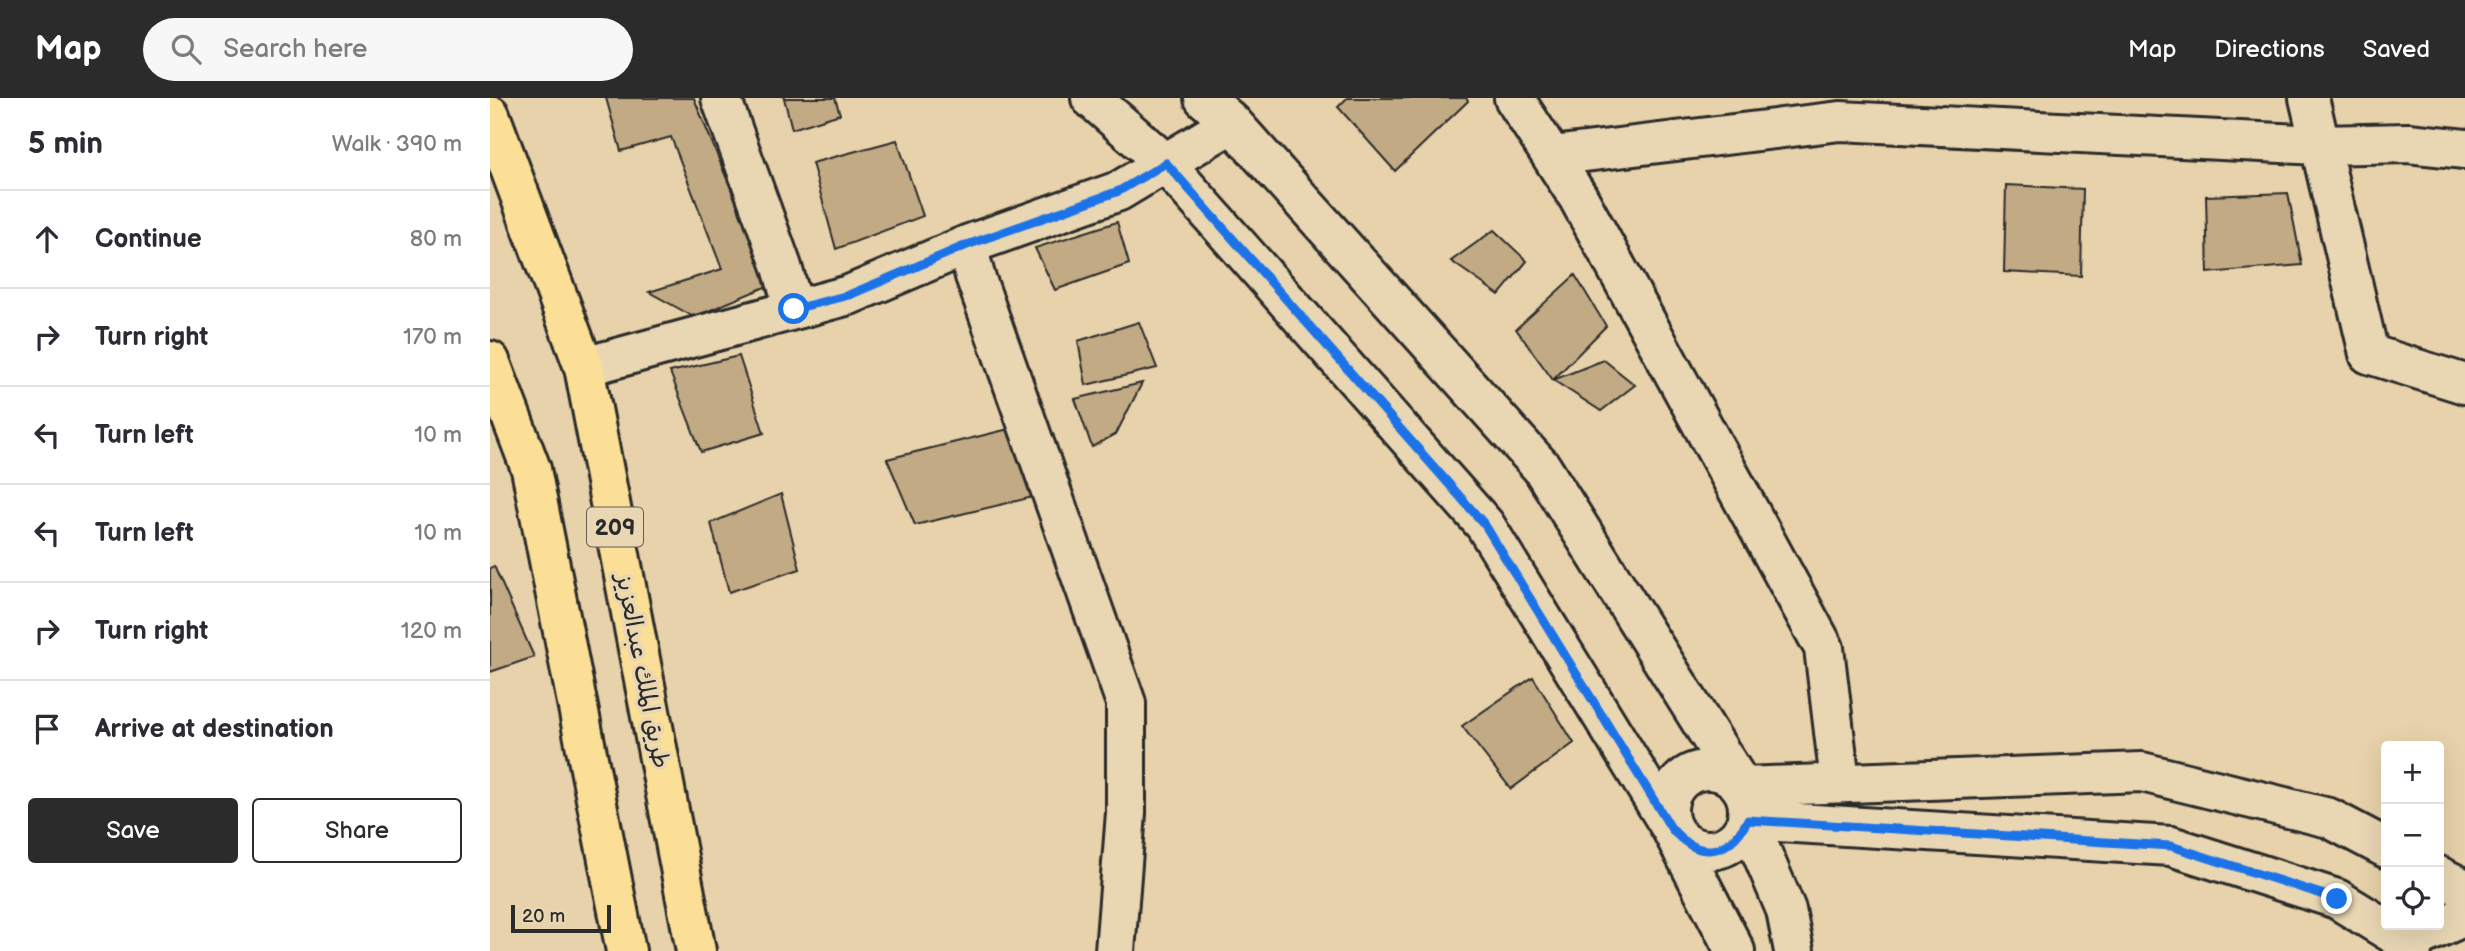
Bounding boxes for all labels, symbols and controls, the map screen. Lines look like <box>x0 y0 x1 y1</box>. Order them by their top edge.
search box <box>143 18 633 81</box>
text: Map <box>35 29 101 69</box>
icon: search <box>167 30 205 68</box>
text: Search here <box>223 34 367 65</box>
text: Map <box>2128 35 2176 64</box>
text: Directions <box>2214 35 2325 64</box>
text: Saved <box>2363 35 2430 64</box>
text: 5 min <box>28 126 103 162</box>
text: Walk · 390 m <box>332 130 462 158</box>
icon: ahead <box>28 220 66 258</box>
text: Continue <box>95 224 202 255</box>
text: 80 m <box>410 225 462 253</box>
route start <box>778 293 809 324</box>
icon: right <box>28 318 66 356</box>
text: Turn right <box>95 322 208 353</box>
text: 170 m <box>403 323 462 351</box>
icon: left <box>28 416 66 454</box>
text: Turn left <box>95 420 194 451</box>
text: 10 m <box>414 421 462 449</box>
road number: 209 <box>587 508 643 546</box>
icon: left <box>28 514 66 552</box>
text: Turn left <box>95 518 194 549</box>
text: 10 m <box>414 519 462 547</box>
street label: طريق الملك عبدالعزيز <box>609 569 676 771</box>
icon: right <box>28 612 66 650</box>
text: Turn right <box>95 616 208 647</box>
text: 120 m <box>401 617 462 645</box>
icon: arrive <box>28 710 66 748</box>
text: Arrive at destination <box>95 714 334 745</box>
map controls <box>2381 741 2444 930</box>
button: + <box>2381 741 2444 804</box>
button: Save <box>28 798 238 863</box>
button: Share <box>252 798 462 863</box>
button: − <box>2381 804 2444 867</box>
button: locate <box>2381 867 2444 930</box>
route end <box>2321 883 2352 914</box>
scale bar <box>511 902 611 934</box>
text: 20 m <box>522 905 565 928</box>

